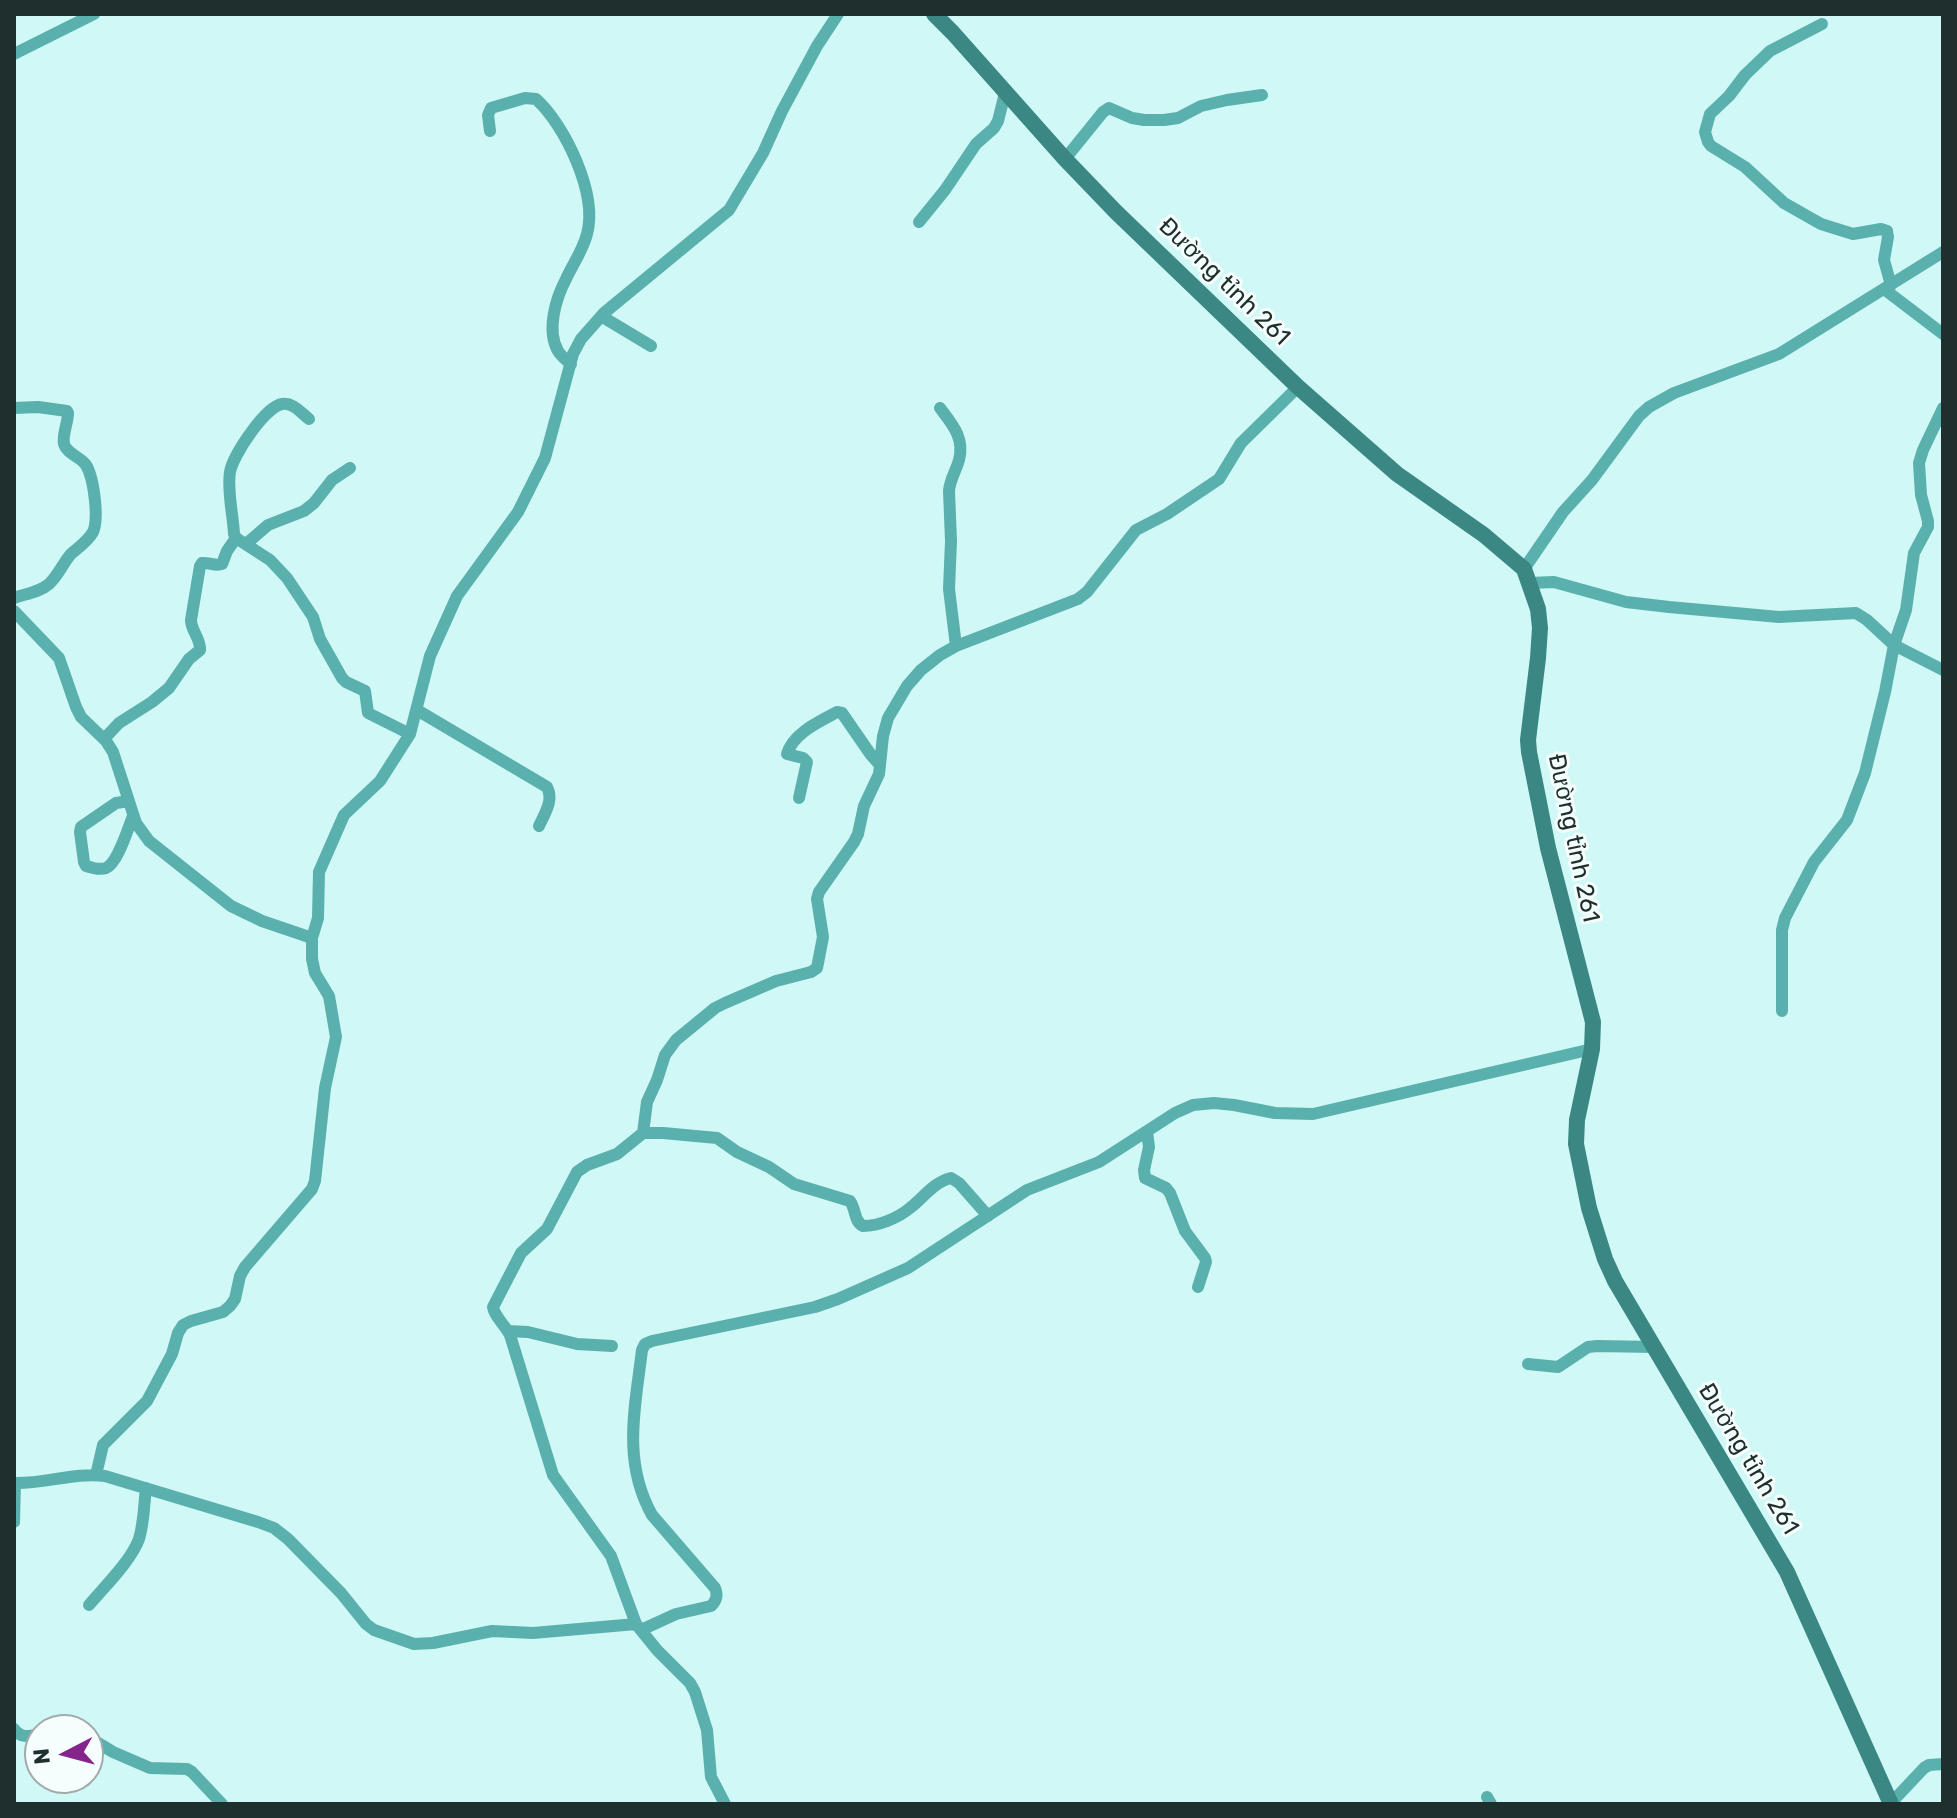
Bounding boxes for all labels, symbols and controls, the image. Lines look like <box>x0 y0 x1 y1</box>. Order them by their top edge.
street label: Đường tỉnh 261 <box>1152 212 1296 352</box>
street label: Đường tỉnh 261 <box>1541 751 1605 925</box>
street label: Đường tỉnh 261 <box>1692 1378 1804 1540</box>
north arrow <box>24 1714 104 1794</box>
text: N <box>27 1747 56 1766</box>

